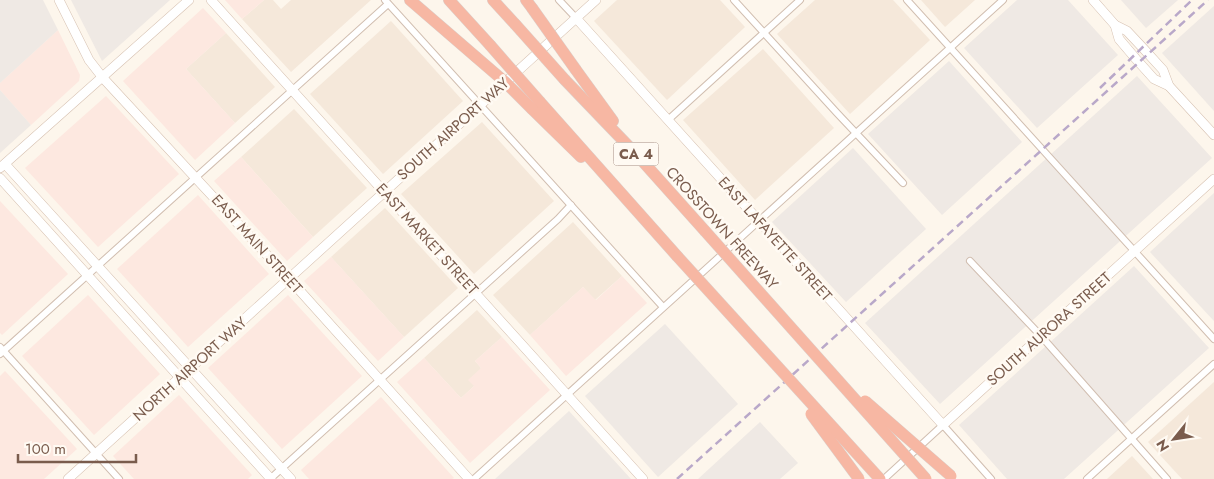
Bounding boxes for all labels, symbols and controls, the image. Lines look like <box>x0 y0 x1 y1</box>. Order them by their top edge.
street label: SOUTH AIRPORT WAY <box>392 72 514 185</box>
road number: CA 4 <box>614 142 658 166</box>
street label: CROSSTOWN FREEWAY <box>661 162 784 295</box>
street label: EAST LAFAYETTE STREET <box>713 172 837 306</box>
street label: EAST MARKET STREET <box>371 178 483 300</box>
street label: EAST MAIN STREET <box>206 190 308 298</box>
street label: SOUTH AURORA STREET <box>982 267 1116 391</box>
street label: NORTH AIRPORT WAY <box>128 311 252 426</box>
north arrow <box>1149 414 1199 464</box>
scale bar <box>18 432 135 464</box>
text: N <box>1151 436 1174 455</box>
text: 100 m <box>25 438 66 460</box>

